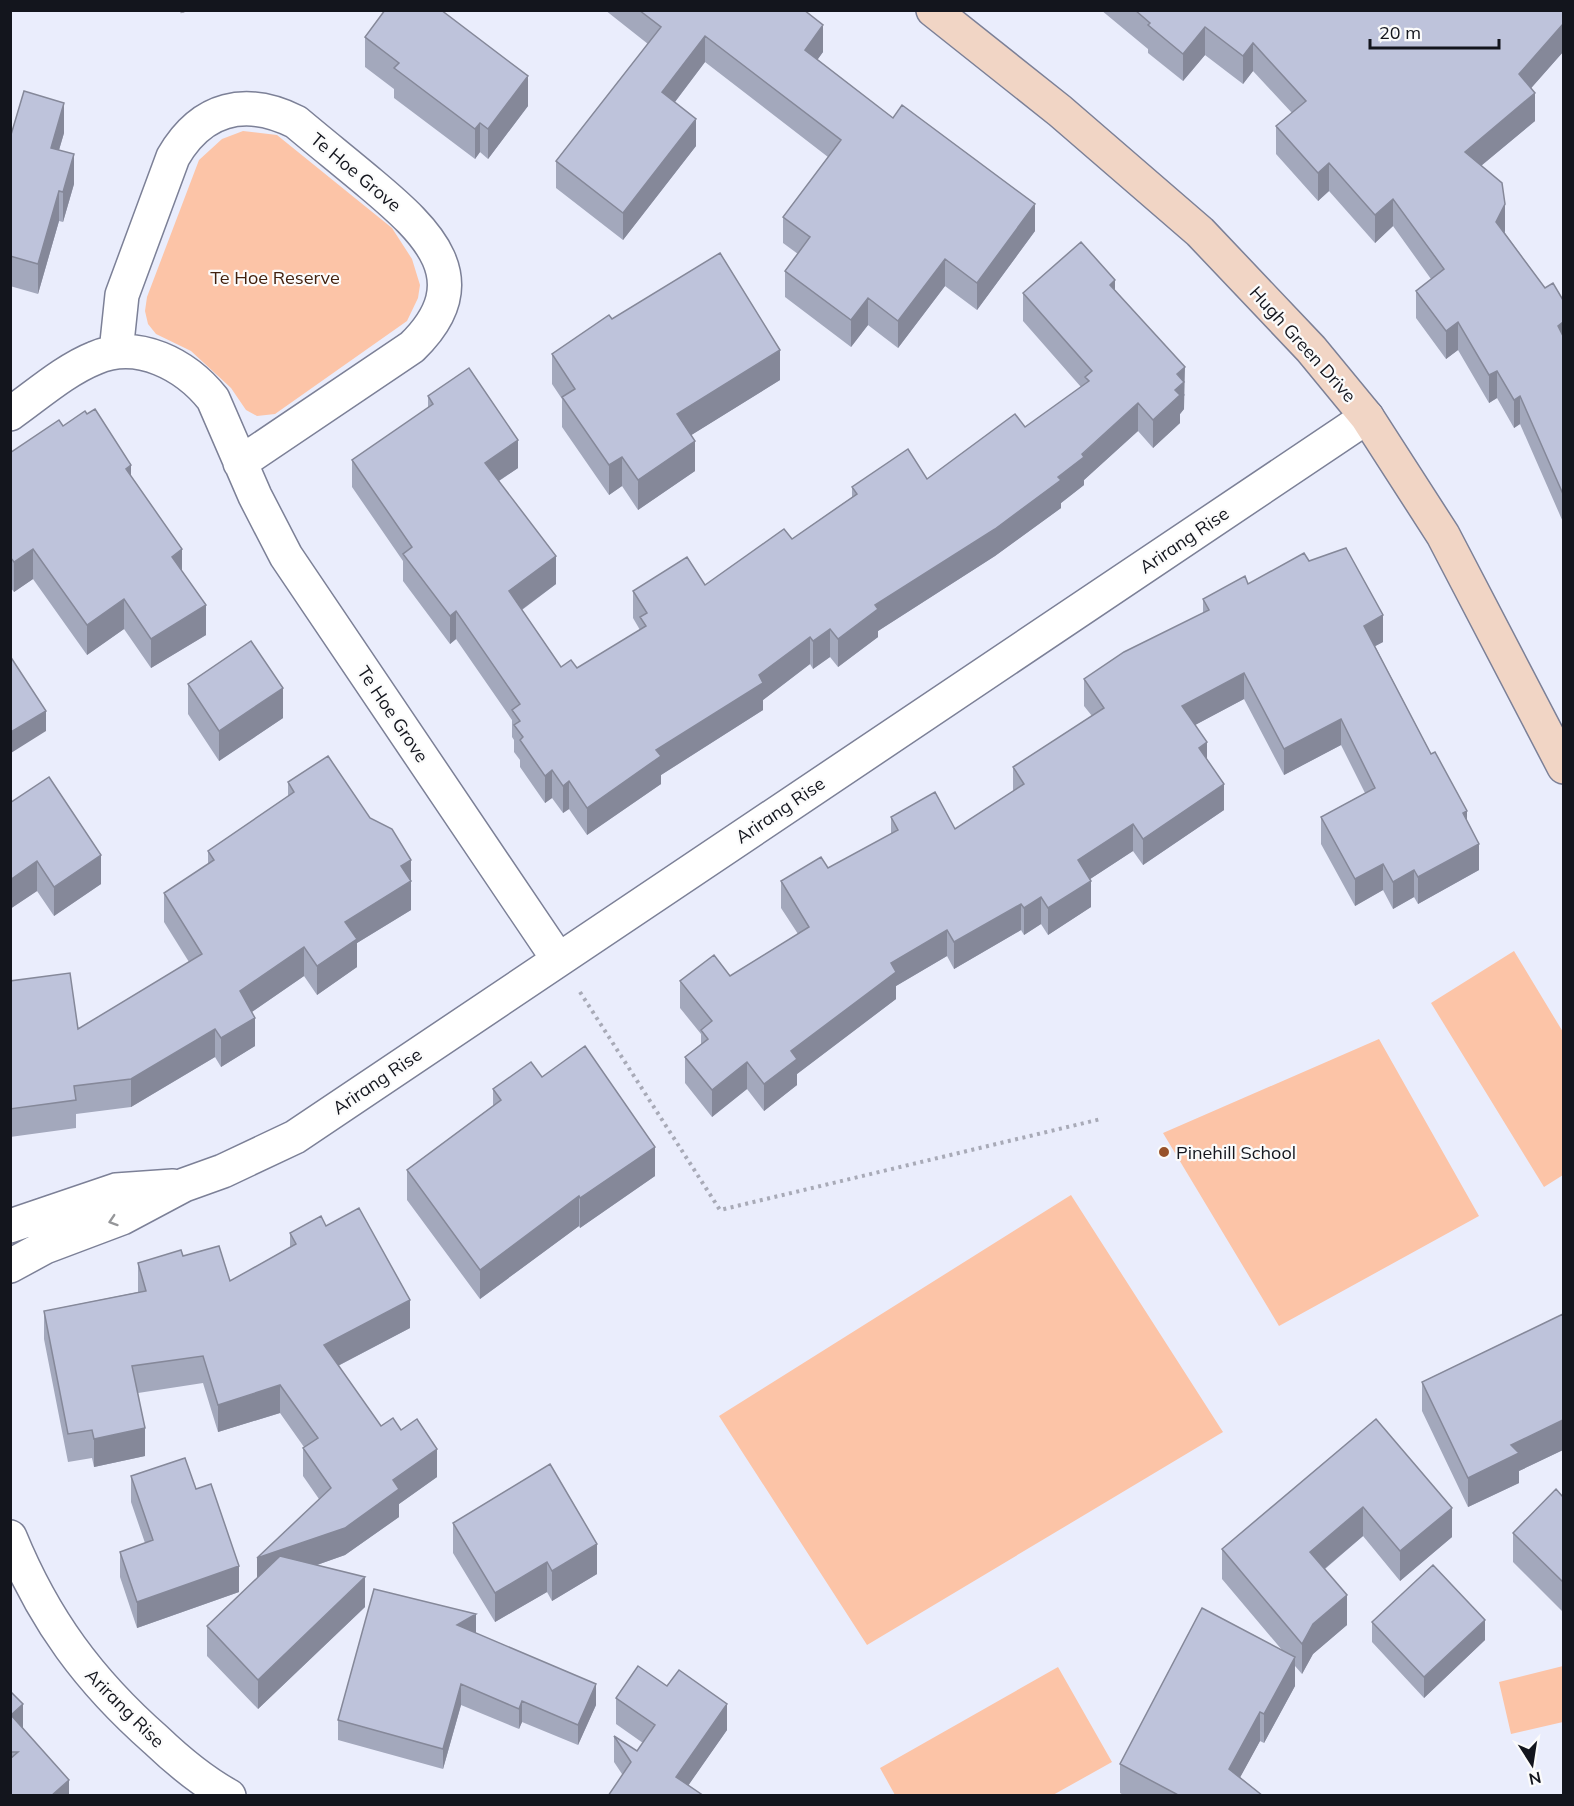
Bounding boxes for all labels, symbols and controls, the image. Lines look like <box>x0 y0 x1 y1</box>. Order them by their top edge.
scale bar <box>1370 12 1499 50</box>
text: 20 m <box>1379 21 1421 44</box>
street label: Te Hoe Grove <box>306 127 406 217</box>
park label: Te Hoe Reserve <box>210 266 340 289</box>
street label: Hugh Green Drive <box>1245 281 1361 407</box>
street label: Arirang Rise <box>1135 502 1233 578</box>
street label: Te Hoe Grove <box>352 661 434 767</box>
street label: Arirang Rise <box>731 772 829 848</box>
street label: Arirang Rise <box>328 1043 426 1119</box>
place label: Pinehill School <box>1176 1141 1296 1164</box>
marker: Pinehill School <box>1157 1145 1171 1159</box>
one-way arrow <box>108 1214 119 1226</box>
street label: Arirang Rise <box>81 1664 169 1752</box>
north arrow <box>1502 1734 1562 1794</box>
text: N <box>1527 1768 1543 1790</box>

